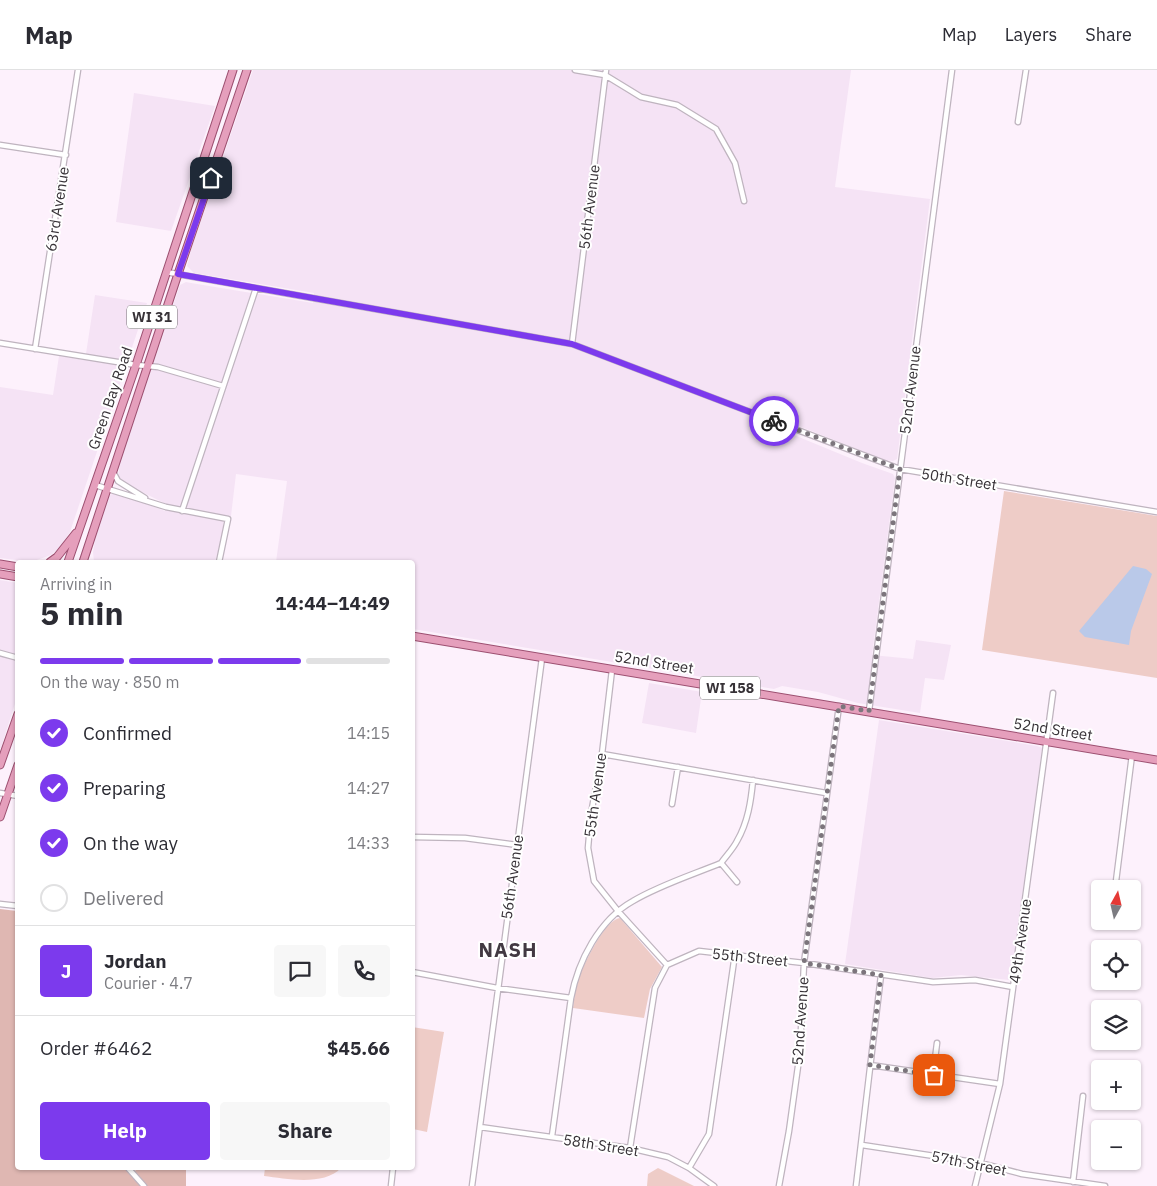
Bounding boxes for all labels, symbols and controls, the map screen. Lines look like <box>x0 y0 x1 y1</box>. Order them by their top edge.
text: Map <box>25 19 73 51</box>
text: Map <box>942 23 977 46</box>
text: Layers <box>1005 23 1057 46</box>
text: Share <box>1085 23 1132 46</box>
pin <box>190 157 232 199</box>
street label: 56th Avenue <box>574 163 604 251</box>
icon: home <box>197 164 225 192</box>
street label: 63rd Avenue <box>41 165 73 253</box>
road number: WI 31 <box>127 306 177 328</box>
street label: Green Bay Road <box>83 344 137 452</box>
street label: 52nd Avenue <box>895 345 925 435</box>
courier <box>749 396 799 446</box>
icon: bike <box>760 407 788 435</box>
street label: 50th Street <box>920 464 998 494</box>
text: Arriving in <box>40 574 112 594</box>
text: 14:44–14:49 <box>275 591 390 615</box>
text: 5 min <box>40 592 124 634</box>
street label: 52nd Street <box>613 646 695 678</box>
text: On the way · 850 m <box>40 672 179 692</box>
road number: WI 158 <box>700 676 760 700</box>
street label: 52nd Street <box>1012 713 1094 745</box>
icon: check <box>40 719 68 747</box>
text: Confirmed <box>83 721 172 745</box>
text: 14:15 <box>347 723 390 743</box>
street label: 55th Avenue <box>580 751 610 839</box>
icon: check <box>40 774 68 802</box>
text: Preparing <box>83 776 165 800</box>
text: 14:27 <box>347 778 390 798</box>
icon: check <box>40 829 68 857</box>
text: On the way <box>83 831 178 855</box>
text: 14:33 <box>347 833 390 853</box>
street label: 56th Avenue <box>497 833 527 921</box>
north arrow <box>1091 880 1141 930</box>
map controls <box>1091 880 1141 1170</box>
text: Delivered <box>83 886 164 910</box>
street label: 49th Avenue <box>1005 897 1035 985</box>
district label: NASH <box>478 936 538 963</box>
button: locate <box>1091 940 1141 990</box>
street label: 55th Street <box>711 944 789 970</box>
button: chat <box>274 945 326 997</box>
button: phone <box>338 945 390 997</box>
text: Jordan <box>104 949 167 973</box>
text: J <box>61 959 71 983</box>
text: Courier · 4.7 <box>104 973 193 993</box>
street label: 52nd Avenue <box>787 976 813 1066</box>
button: layers <box>1091 1000 1141 1050</box>
text: Order #6462 <box>40 1036 152 1060</box>
text: $45.66 <box>327 1036 390 1060</box>
pin <box>913 1054 955 1096</box>
button: + <box>1091 1060 1141 1110</box>
icon: bag <box>920 1061 948 1089</box>
button: Help <box>40 1102 210 1160</box>
button: Share <box>220 1102 390 1160</box>
button: − <box>1091 1120 1141 1170</box>
street label: 58th Street <box>562 1130 640 1160</box>
street label: 57th Street <box>930 1146 1008 1180</box>

